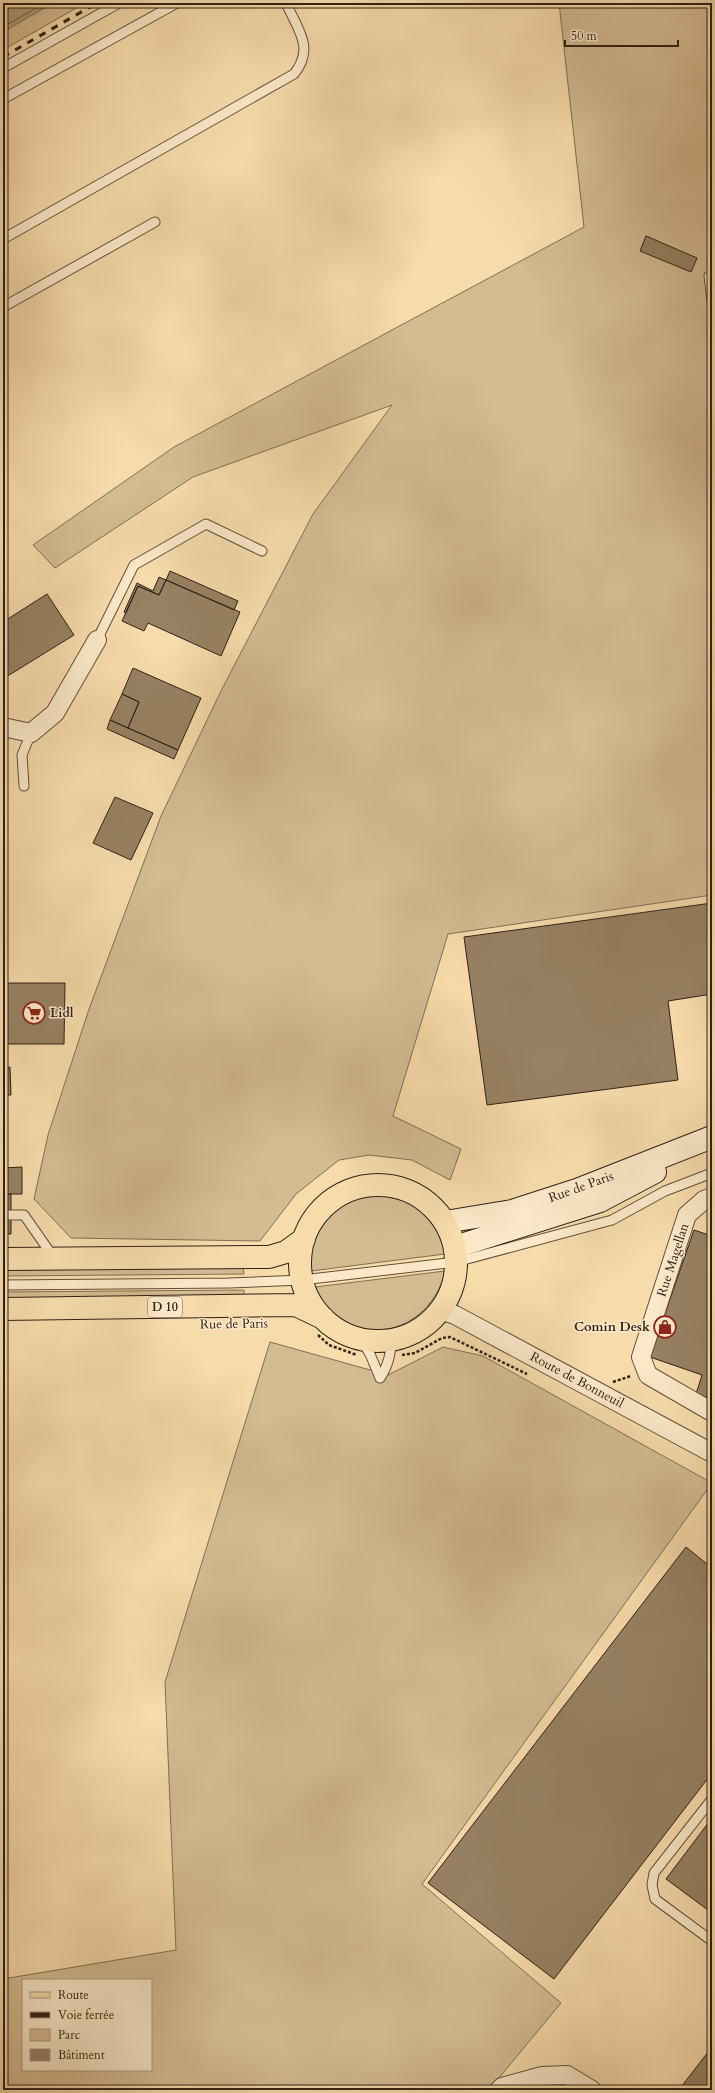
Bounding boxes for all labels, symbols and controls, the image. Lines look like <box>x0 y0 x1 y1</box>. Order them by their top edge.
scale bar <box>565 22 678 48</box>
text: 50 m <box>571 28 598 44</box>
supermarket icon: Lidl <box>21 1000 47 1026</box>
place label: Lidl <box>50 1004 74 1022</box>
street label: Rue de Paris <box>546 1167 616 1207</box>
street label: Rue Magellan <box>653 1220 694 1299</box>
road number: D 10 <box>148 1297 182 1317</box>
street label: Rue de Paris <box>200 1314 268 1334</box>
shop icon: Comin Desk <box>652 1314 678 1340</box>
place label: Comin Desk <box>574 1318 651 1336</box>
street label: Route de Bonneuil <box>527 1348 628 1413</box>
legend <box>22 1979 152 2071</box>
text: Route <box>58 1987 89 2003</box>
text: Voie ferrée <box>58 2007 114 2023</box>
text: Parc <box>58 2027 81 2043</box>
text: Bâtiment <box>58 2047 105 2063</box>

